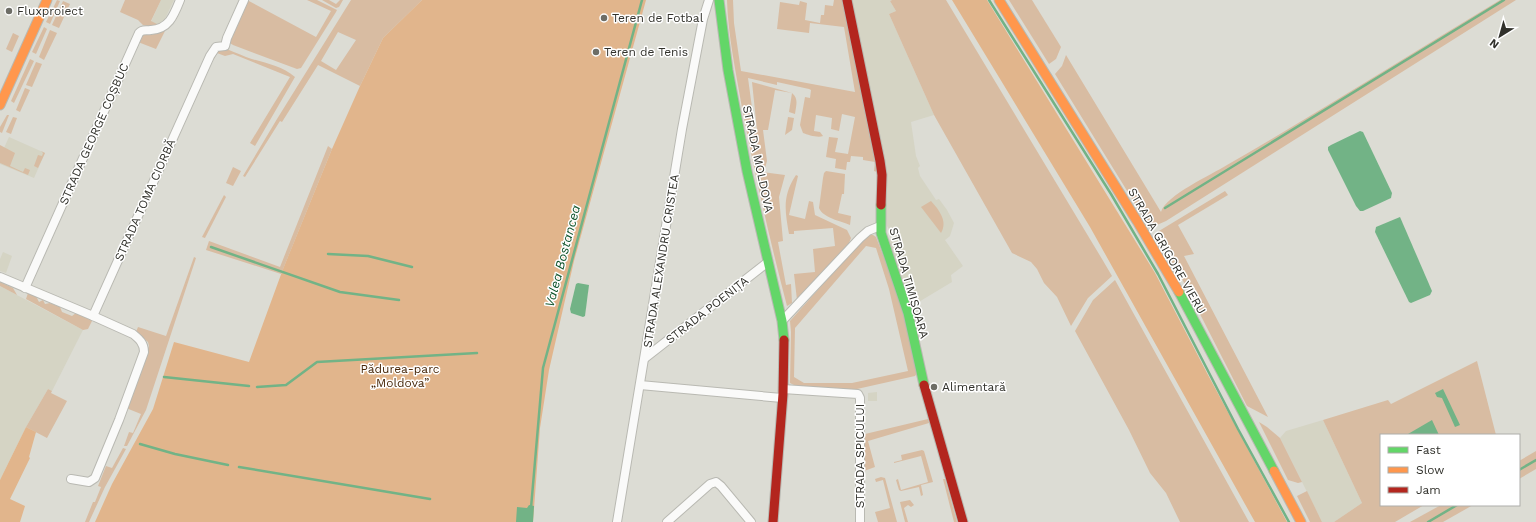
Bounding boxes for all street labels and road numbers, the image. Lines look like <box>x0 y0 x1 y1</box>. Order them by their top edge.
street label: STRADA GEORGE COȘBUC <box>56 61 132 207</box>
street label: STRADA MOLDOVA <box>740 104 776 214</box>
street label: STRADA TOMA CIORBĂ <box>112 137 178 263</box>
street label: STRADA ALEXANDRU CRISTEA <box>640 173 682 349</box>
street label: STRADA GRIGORE VIERU <box>1125 186 1209 316</box>
street label: STRADA TIMIȘOARA <box>886 226 932 340</box>
street label: STRADA POENIȚA <box>663 273 751 347</box>
street label: STRADA SPICULUI <box>853 404 867 508</box>

